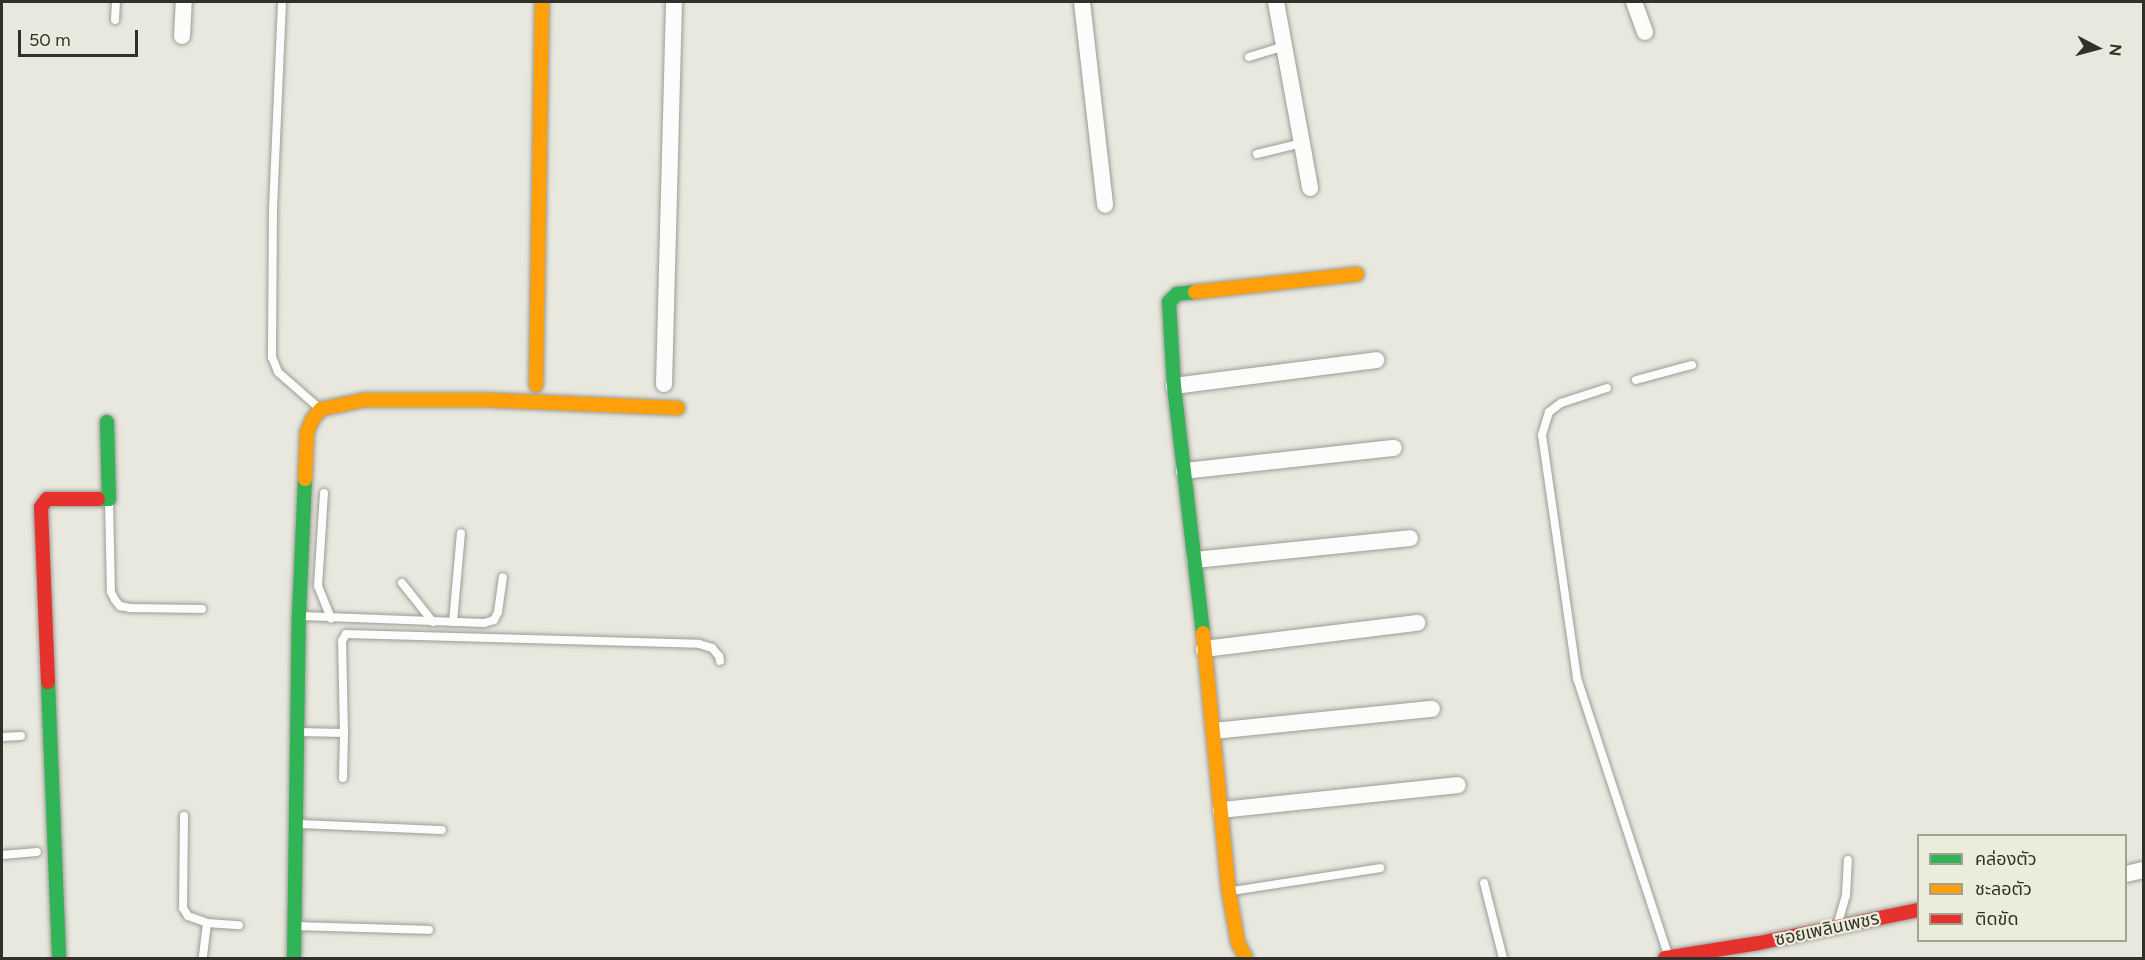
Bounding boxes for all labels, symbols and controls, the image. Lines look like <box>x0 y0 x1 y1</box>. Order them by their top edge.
scale bar <box>21 18 141 56</box>
north arrow <box>2067 18 2127 78</box>
text: 50 m <box>29 29 71 51</box>
text: N <box>2105 43 2125 57</box>
legend <box>1917 834 2127 942</box>
text: คล่องตัว <box>1975 848 2037 870</box>
text: ชะลอตัว <box>1975 878 2032 900</box>
street label: ซอยเพลินเพชร <box>1773 907 1881 951</box>
text: ติดขัด <box>1975 908 2018 930</box>

